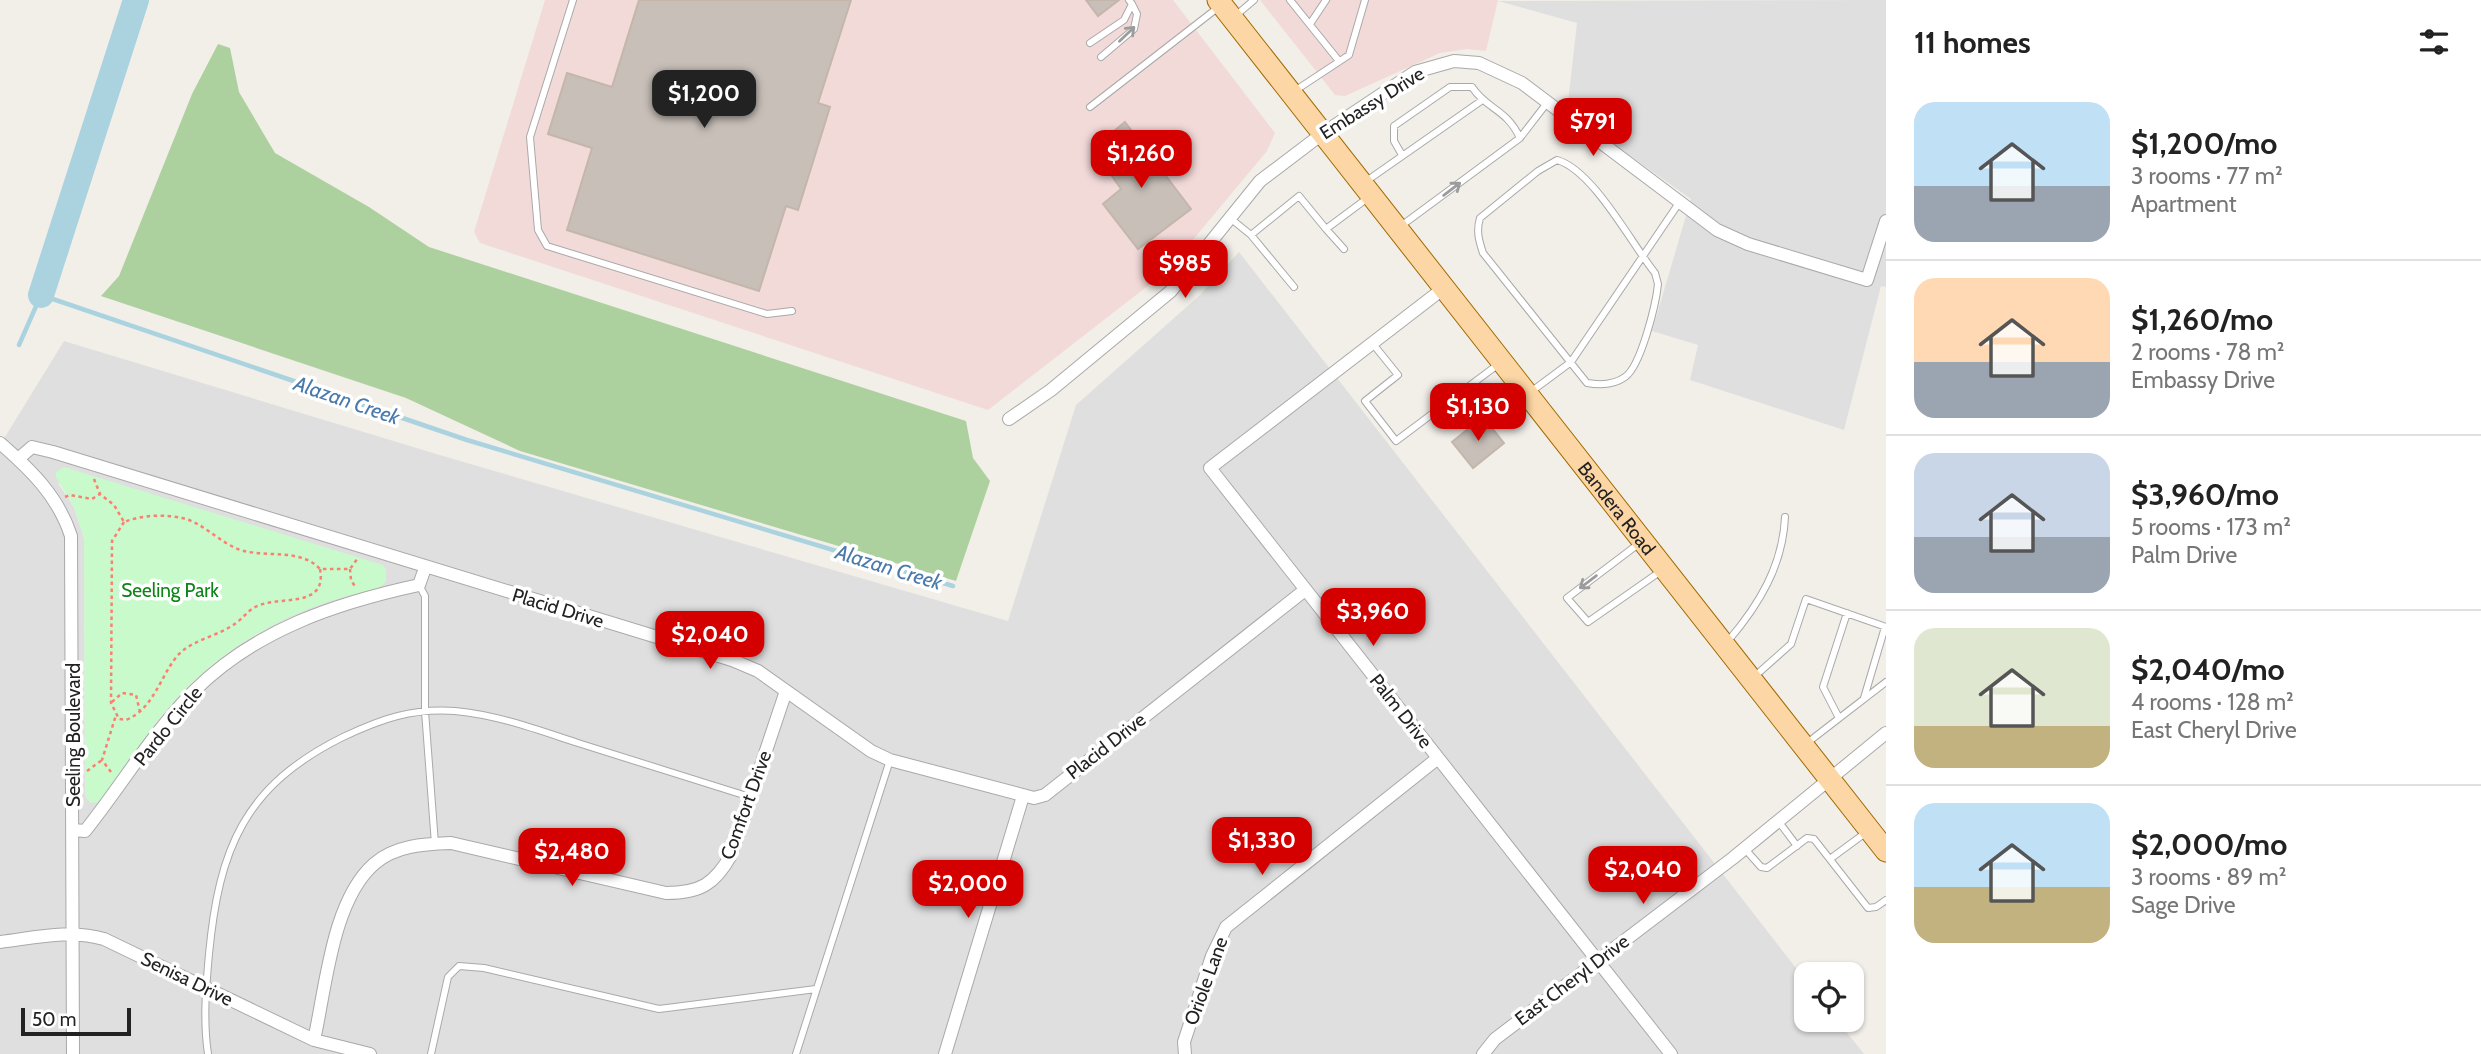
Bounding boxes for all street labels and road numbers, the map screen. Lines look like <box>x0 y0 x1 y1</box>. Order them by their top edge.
street label: Embassy Drive <box>1315 62 1429 144</box>
street label: Bandera Road <box>1573 457 1660 559</box>
street label: Placid Drive <box>509 583 607 633</box>
street label: Seeling Boulevard <box>62 663 85 807</box>
street label: Palm Drive <box>1365 669 1437 753</box>
street label: Pardo Circle <box>129 681 207 770</box>
street label: Placid Drive <box>1062 708 1151 784</box>
street label: Comfort Drive <box>716 747 776 863</box>
street label: East Cheryl Drive <box>1510 929 1634 1030</box>
street label: Oriole Lane <box>1179 933 1233 1028</box>
street label: Senisa Drive <box>137 947 237 1011</box>

